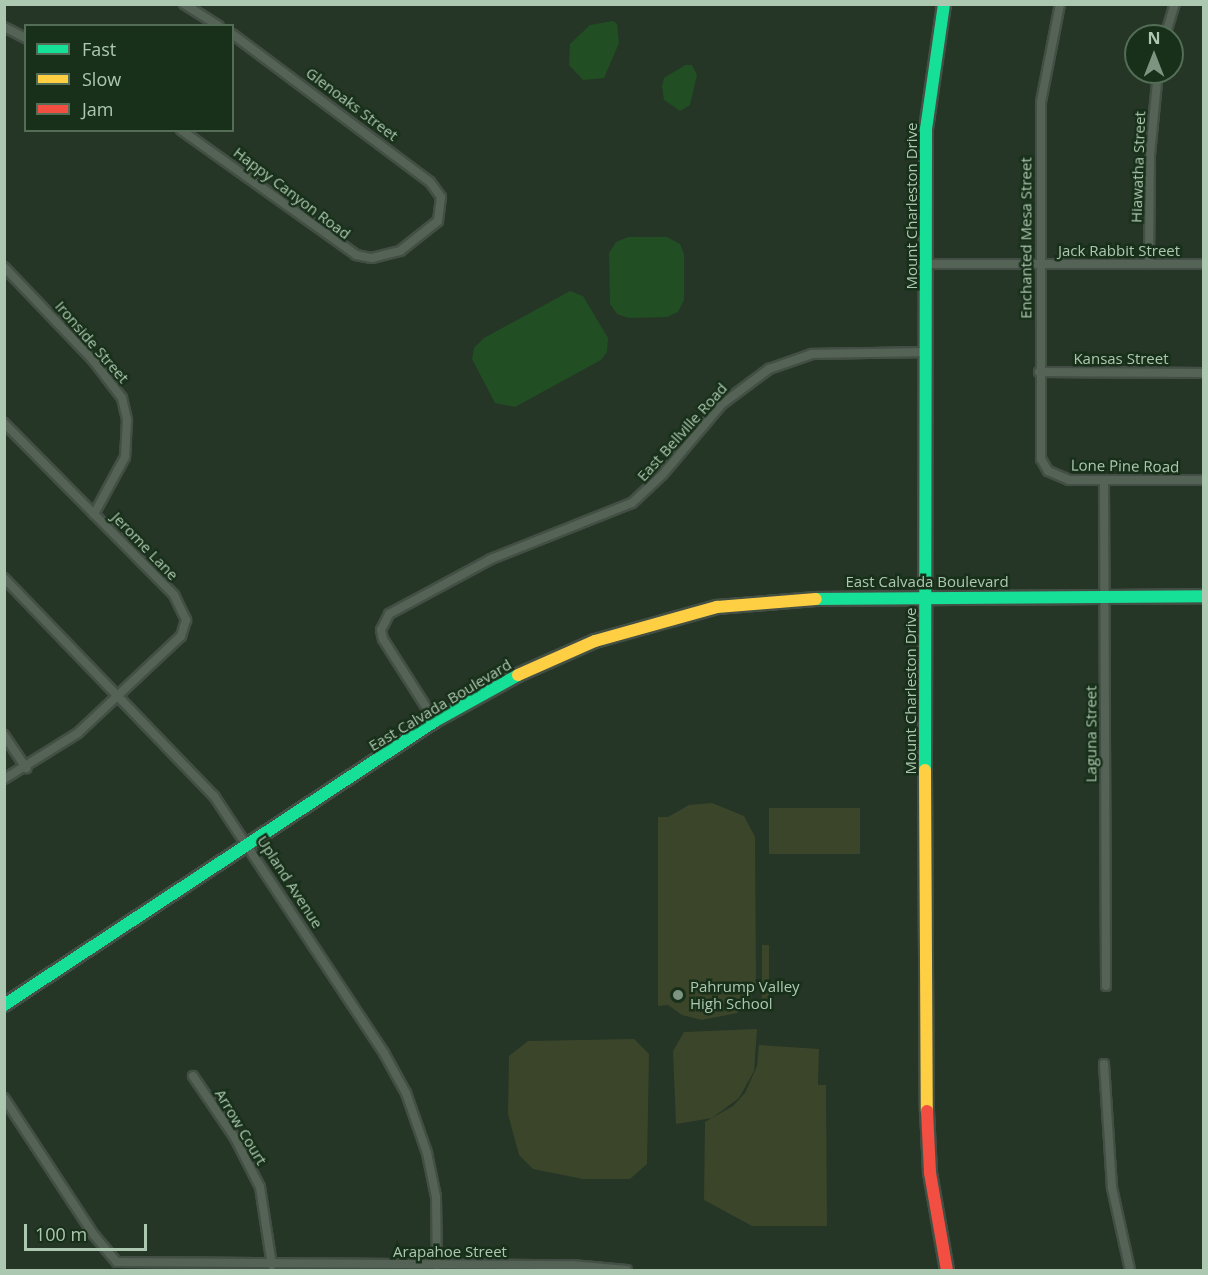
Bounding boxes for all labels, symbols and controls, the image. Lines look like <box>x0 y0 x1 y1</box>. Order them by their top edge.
legend <box>24 24 234 132</box>
north arrow <box>1124 24 1184 84</box>
text: N <box>1147 27 1161 49</box>
text: Fast <box>82 37 116 61</box>
street label: Glenoaks Street <box>302 64 402 144</box>
text: Slow <box>82 67 121 91</box>
text: Jam <box>82 97 114 121</box>
street label: Hiawatha Street <box>1127 111 1149 223</box>
street label: Mount Charleston Drive <box>903 123 921 289</box>
street label: Happy Canyon Road <box>230 143 354 243</box>
street label: Enchanted Mesa Street <box>1017 157 1035 319</box>
street label: Jack Rabbit Street <box>1058 242 1180 260</box>
street label: Ironside Street <box>51 297 133 387</box>
street label: Kansas Street <box>1073 350 1169 368</box>
street label: East Bellville Road <box>633 379 731 485</box>
street label: Lone Pine Road <box>1071 456 1179 476</box>
street label: Jerome Lane <box>108 508 182 584</box>
street label: East Calvada Boulevard <box>845 573 1009 591</box>
street label: Mount Charleston Drive <box>902 608 920 774</box>
street label: East Calvada Boulevard <box>365 655 515 755</box>
street label: Laguna Street <box>1082 686 1100 782</box>
street label: Upland Avenue <box>253 832 327 932</box>
place label: Pahrump Valley High School <box>690 977 800 1012</box>
marker: Pahrump Valley High School <box>671 988 685 1002</box>
street label: Arrow Court <box>211 1086 271 1168</box>
scale bar <box>27 1212 150 1250</box>
text: 100 m <box>35 1222 87 1246</box>
street label: Arapahoe Street <box>393 1243 507 1261</box>

